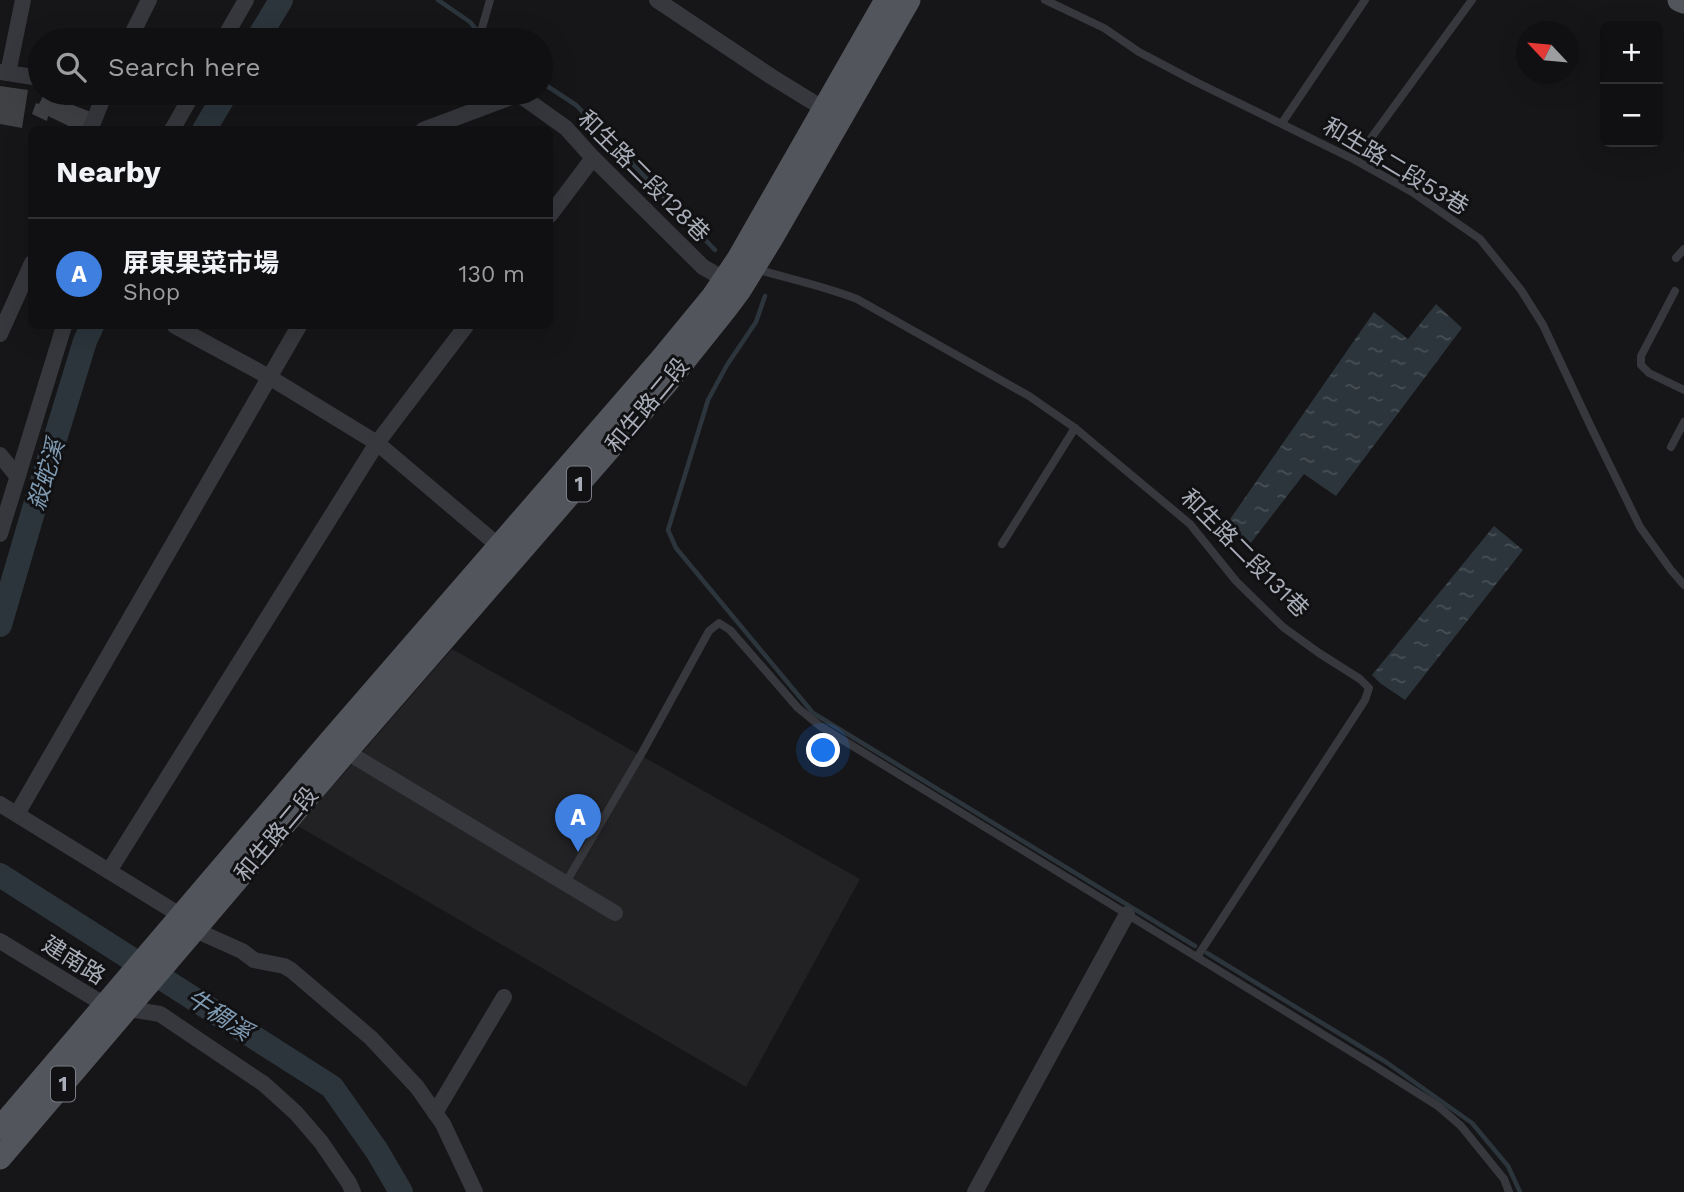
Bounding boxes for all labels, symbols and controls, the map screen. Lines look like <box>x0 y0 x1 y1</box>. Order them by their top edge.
north arrow <box>1516 21 1579 84</box>
map controls <box>1600 21 1663 147</box>
button: + <box>1600 21 1663 84</box>
search box <box>28 28 553 105</box>
icon: search <box>52 48 90 86</box>
text: Search here <box>108 52 260 82</box>
button: − <box>1600 84 1663 147</box>
street label: 和生路二段128巷 <box>572 105 715 248</box>
street label: 和生路二段53巷 <box>1318 112 1473 220</box>
text: Nearby <box>56 154 161 189</box>
text: 屏東果菜市場 <box>123 248 279 278</box>
text: A <box>71 261 87 288</box>
text: 130 m <box>459 261 525 288</box>
text: Shop <box>123 279 180 306</box>
street label: 和生路二段 <box>600 353 695 458</box>
water label: 殺蛇溪 <box>22 434 71 514</box>
road number: 1 <box>567 466 591 502</box>
street label: 和生路二段131巷 <box>1175 484 1314 623</box>
your location <box>806 733 840 767</box>
street label: 和生路二段 <box>229 782 324 887</box>
pin: A <box>555 794 601 852</box>
street label: 建南路 <box>37 931 110 990</box>
water label: 牛稠溪 <box>181 984 259 1048</box>
road number: 1 <box>51 1066 75 1102</box>

